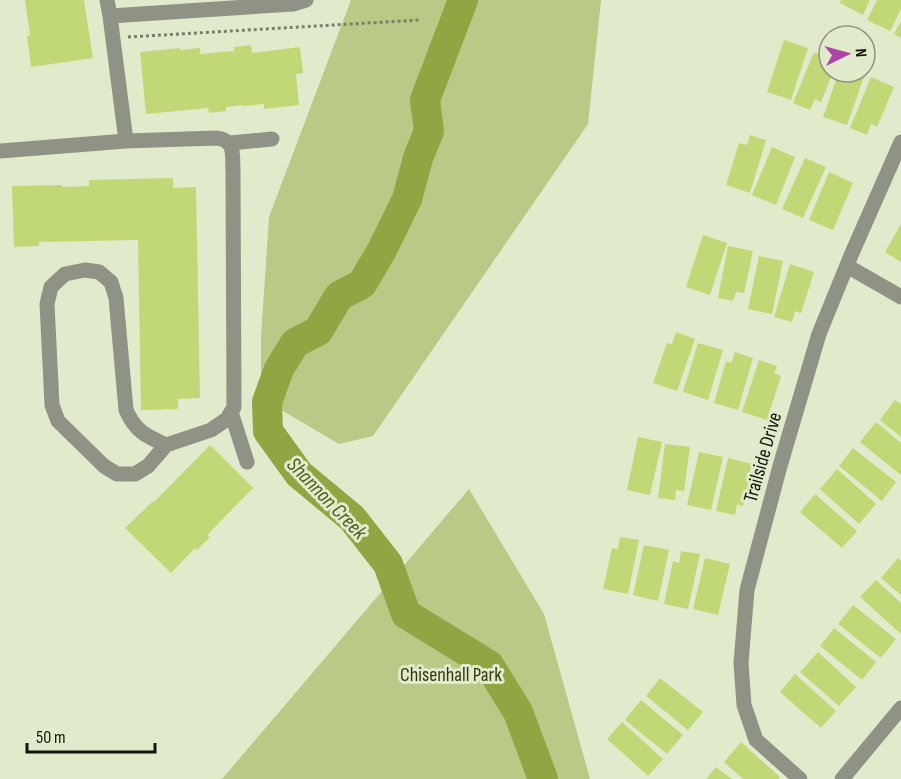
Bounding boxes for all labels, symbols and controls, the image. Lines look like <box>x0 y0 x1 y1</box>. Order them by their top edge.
north arrow <box>817 24 877 84</box>
text: N <box>851 48 870 58</box>
street label: Trailside Drive <box>739 409 787 505</box>
water label: Shannon Creek <box>282 452 373 545</box>
park label: Chisenhall Park <box>400 663 502 687</box>
scale bar <box>27 716 154 754</box>
text: 50 m <box>36 727 66 748</box>

